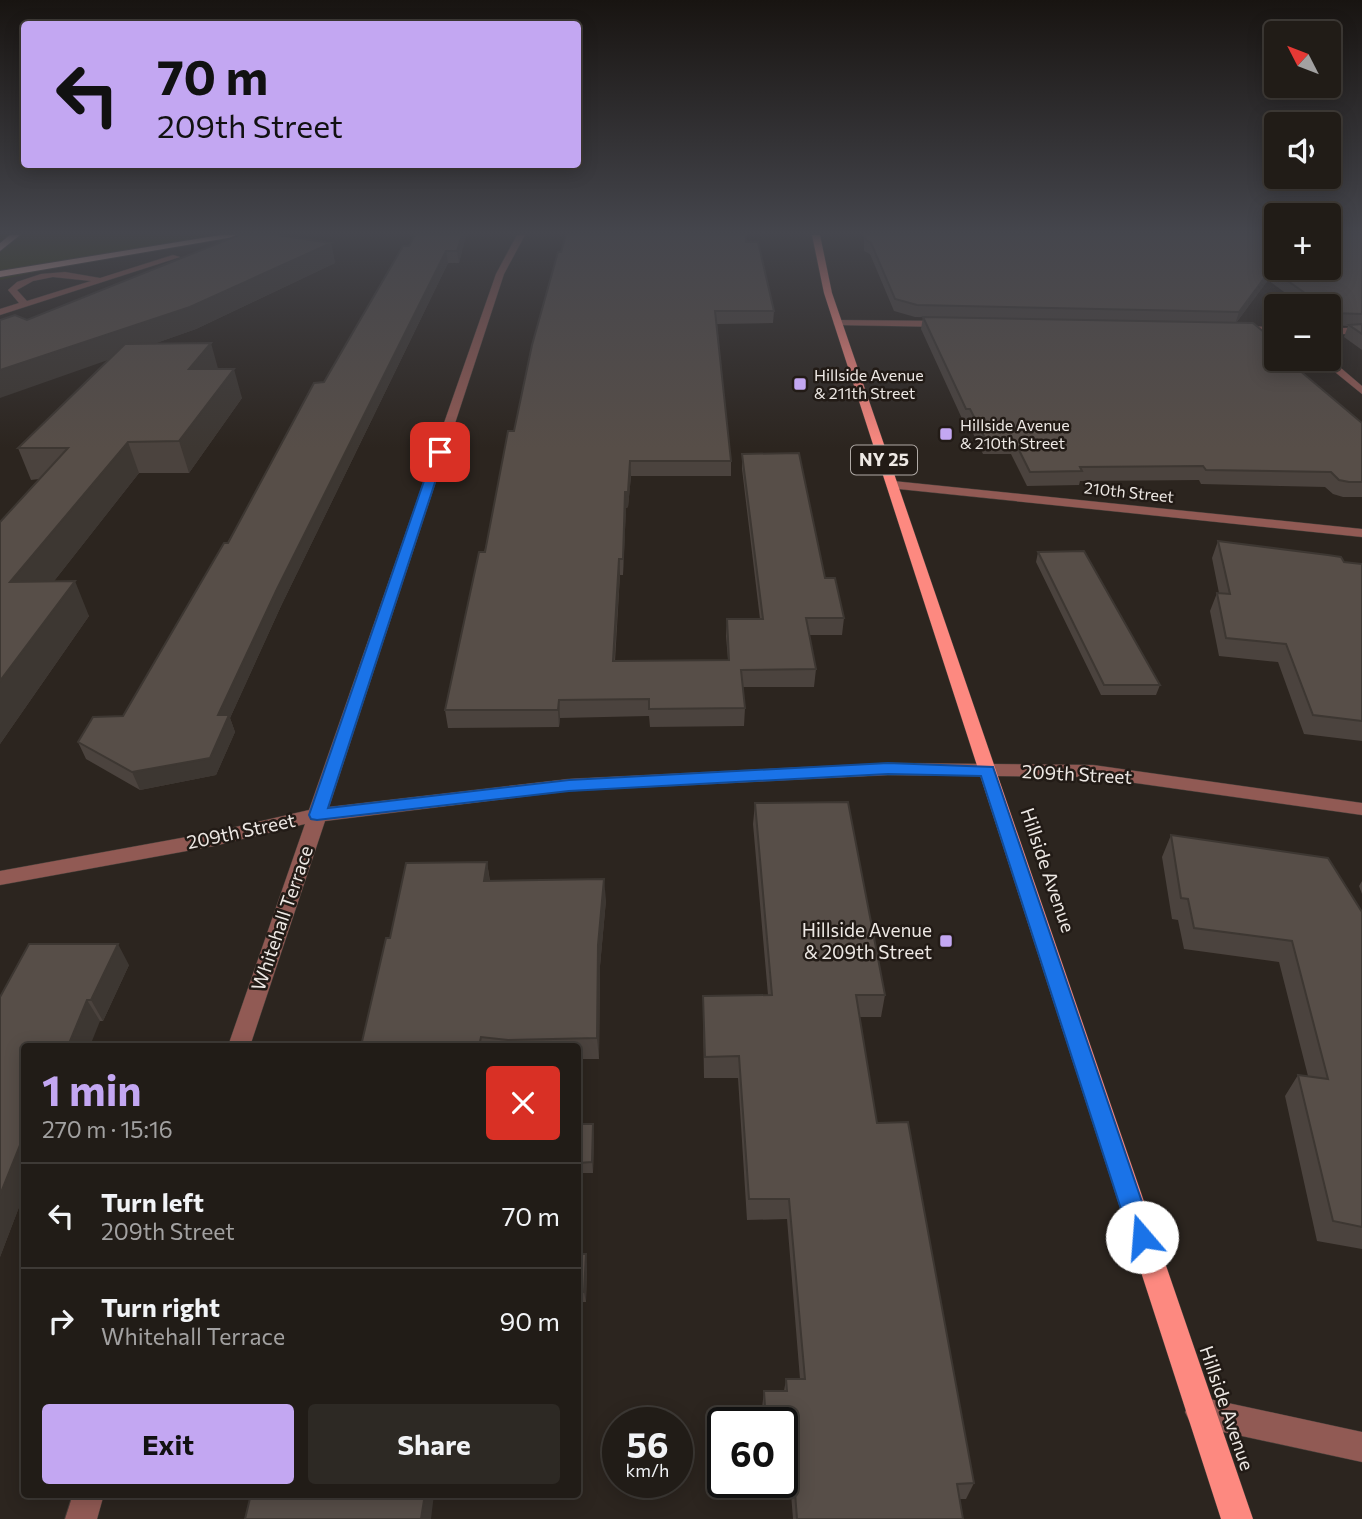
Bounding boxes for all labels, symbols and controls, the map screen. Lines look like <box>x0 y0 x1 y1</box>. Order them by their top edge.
north arrow <box>1264 21 1340 98</box>
map controls <box>1264 21 1341 371</box>
text: 70 m <box>157 45 268 105</box>
icon: left <box>42 49 133 140</box>
text: 209th Street <box>157 105 343 145</box>
button: sound <box>1264 112 1341 189</box>
button: + <box>1264 203 1341 280</box>
button: − <box>1264 294 1341 371</box>
place label: Hillside Avenue & 211th Street <box>814 365 924 402</box>
marker: Hillside Avenue & 211th Street <box>792 376 808 392</box>
place label: Hillside Avenue & 210th Street <box>960 415 1070 452</box>
pin <box>410 422 470 482</box>
marker: Hillside Avenue & 210th Street <box>938 426 954 442</box>
icon: arrive <box>421 433 459 471</box>
road number: NY 25 <box>851 446 917 474</box>
street label: 210th Street <box>1083 477 1175 506</box>
street label: 209th Street <box>1021 759 1133 788</box>
street label: Hillside Avenue <box>1016 805 1081 935</box>
street label: 209th Street <box>184 808 297 853</box>
street label: Whitehall Terrace <box>246 842 317 993</box>
place label: Hillside Avenue & 209th Street <box>802 918 932 963</box>
marker: Hillside Avenue & 209th Street <box>938 933 954 949</box>
text: 1 min <box>42 1063 142 1115</box>
button: close <box>486 1066 560 1140</box>
text: 270 m · 15:16 <box>42 1115 173 1143</box>
text: Turn left <box>101 1186 204 1217</box>
icon: left <box>42 1197 80 1235</box>
text: 70 m <box>502 1200 560 1231</box>
position arrow <box>1105 1200 1179 1274</box>
text: 209th Street <box>101 1217 235 1245</box>
text: Turn right <box>101 1291 220 1322</box>
icon: right <box>42 1302 80 1340</box>
text: 90 m <box>500 1305 560 1336</box>
text: Whitehall Terrace <box>101 1322 285 1350</box>
street label: Hillside Avenue <box>1195 1343 1260 1473</box>
button: Exit <box>42 1404 294 1484</box>
button: Share <box>308 1404 560 1484</box>
speed limit sign: 60 <box>707 1407 798 1498</box>
text: 56 <box>626 1422 668 1465</box>
text: km/h <box>626 1459 669 1481</box>

